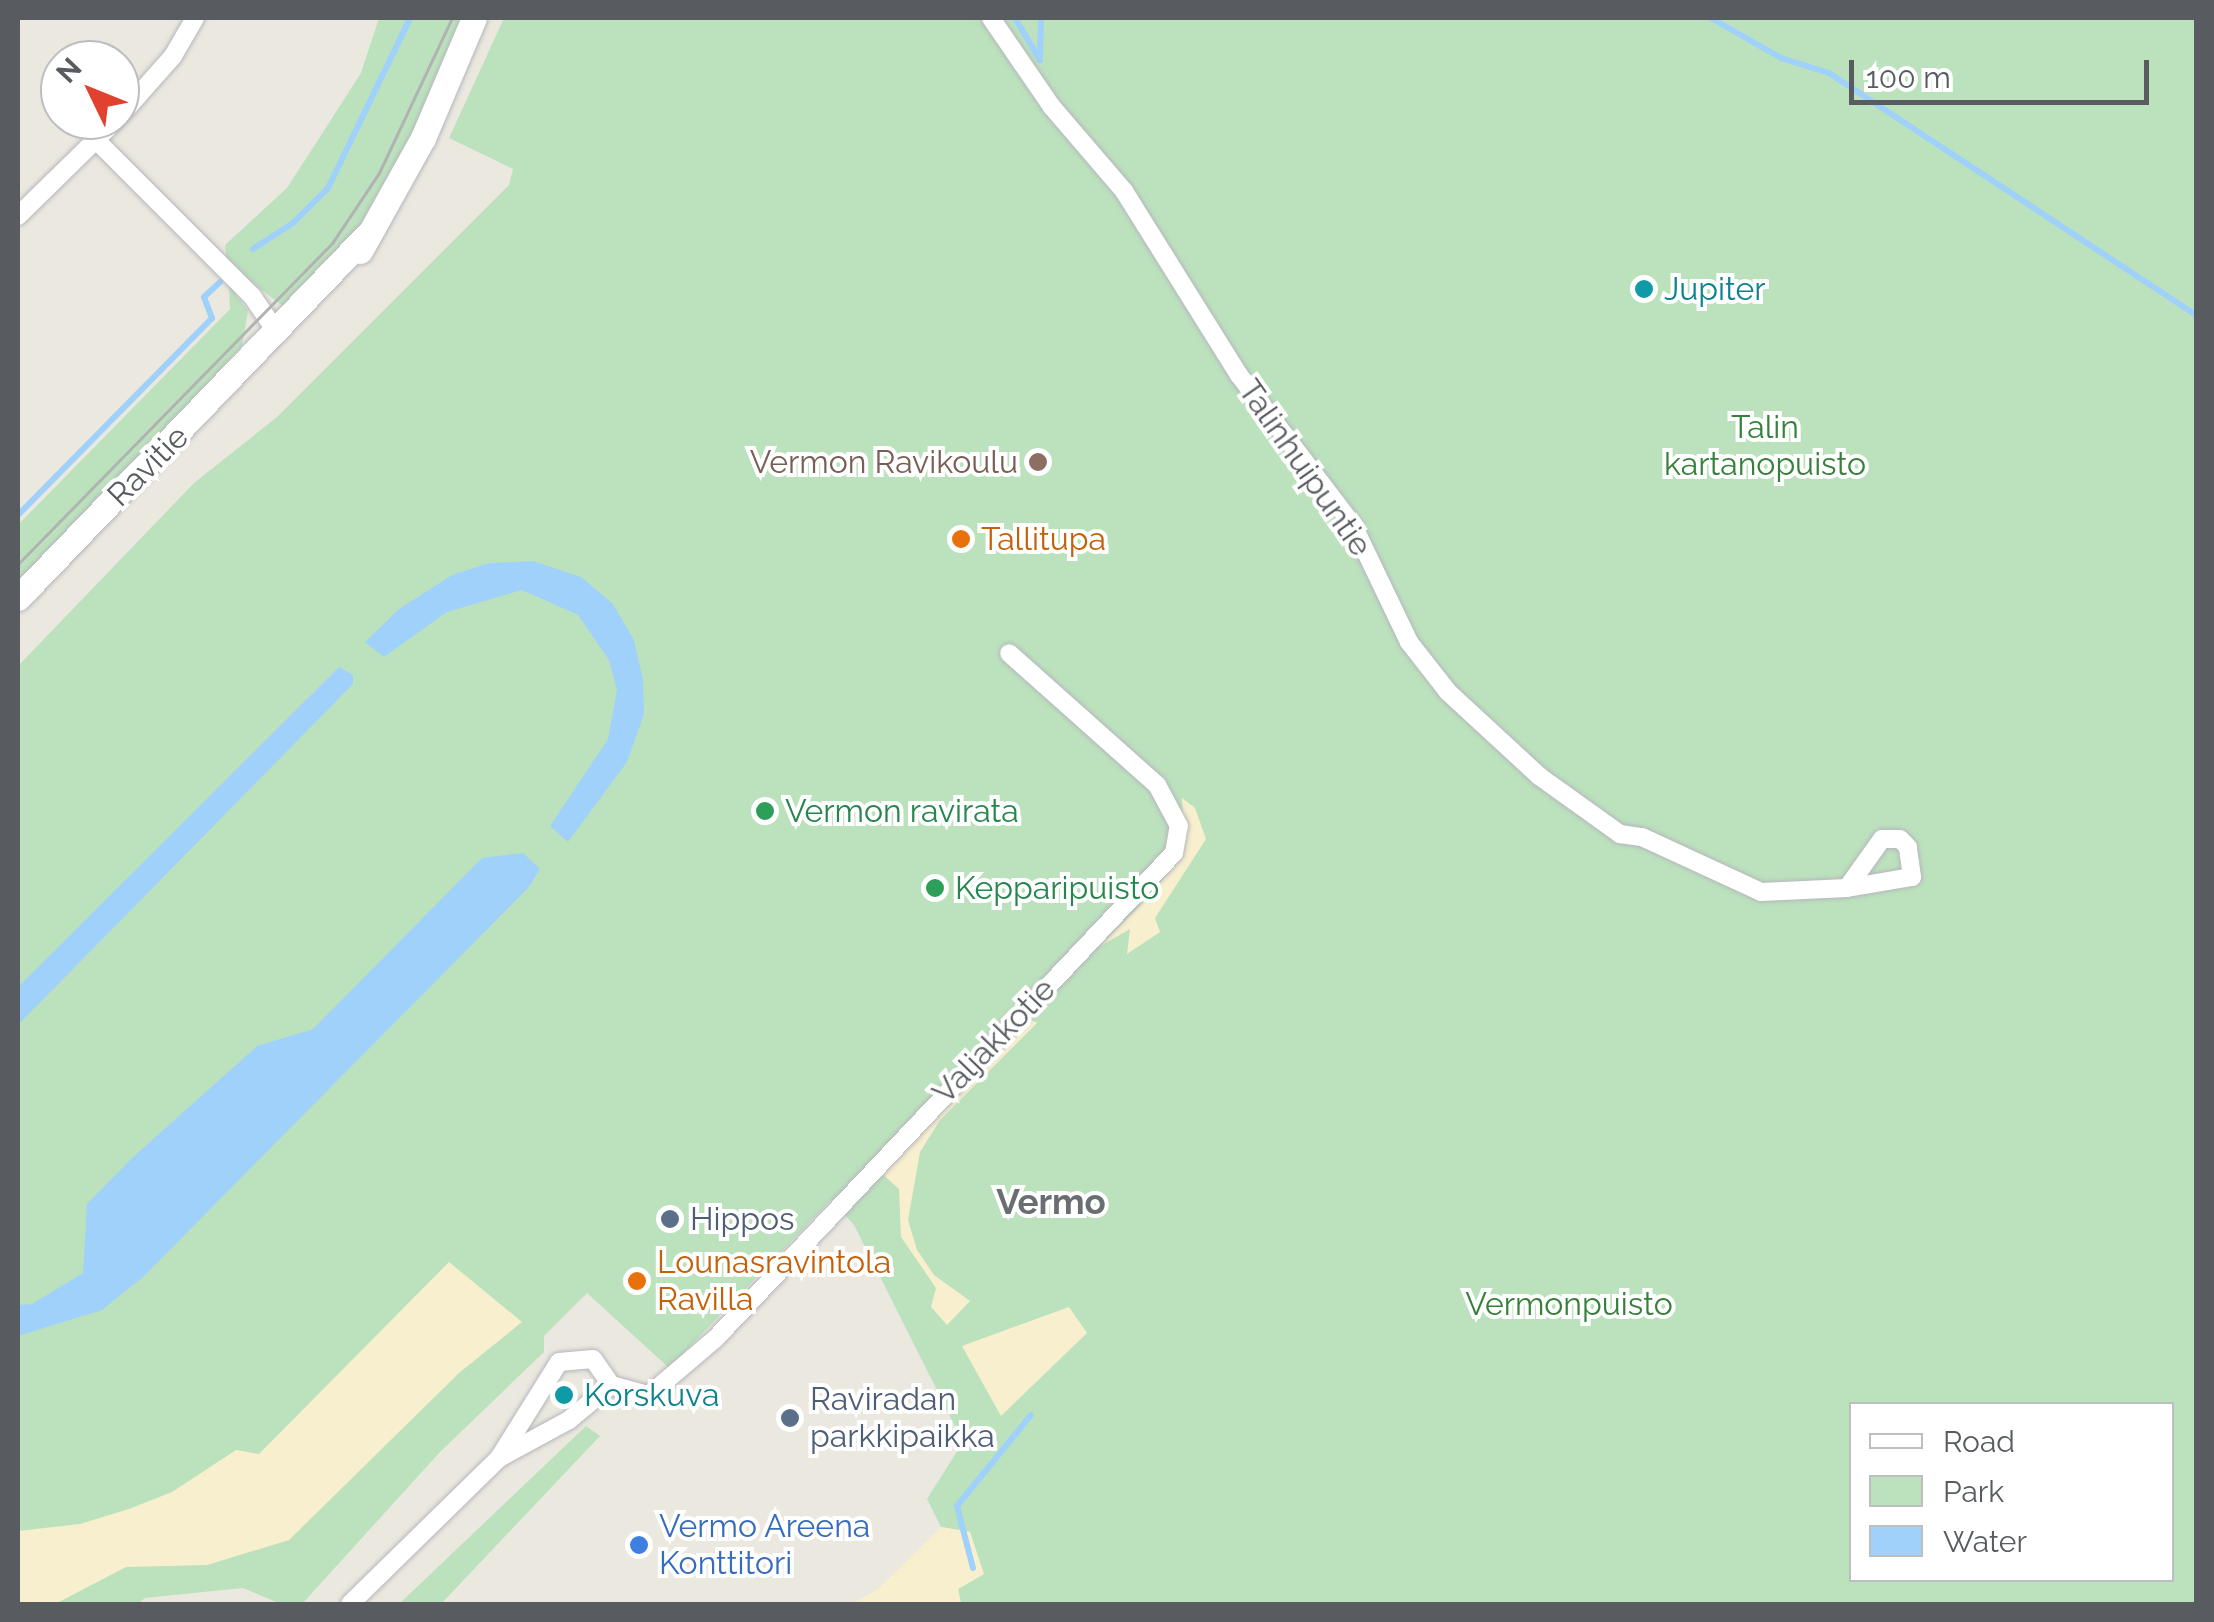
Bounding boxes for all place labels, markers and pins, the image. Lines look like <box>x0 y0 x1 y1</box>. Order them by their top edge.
place label: Jupiter <box>1664 270 1765 308</box>
marker: Jupiter <box>1633 278 1655 300</box>
place label: Vermon Ravikoulu <box>750 443 1018 481</box>
marker: Vermon Ravikoulu <box>1027 451 1049 473</box>
place label: Tallitupa <box>981 520 1106 558</box>
marker: Tallitupa <box>950 528 972 550</box>
place label: Vermon ravirata <box>785 792 1019 830</box>
marker: Vermon ravirata <box>754 800 776 822</box>
place label: Kepparipuisto <box>955 869 1159 907</box>
marker: Kepparipuisto <box>924 877 946 899</box>
place label: Hippos <box>690 1200 795 1238</box>
marker: Hippos <box>659 1208 681 1230</box>
place label: Lounasravintola Ravilla <box>657 1244 891 1319</box>
marker: Lounasravintola Ravilla <box>626 1270 648 1292</box>
place label: Korskuva <box>584 1376 719 1414</box>
place label: Raviradan parkkipaikka <box>810 1381 995 1456</box>
marker: Korskuva <box>553 1384 575 1406</box>
marker: Raviradan parkkipaikka <box>779 1407 801 1429</box>
place label: Vermo Areena Konttitori <box>659 1508 871 1583</box>
marker: Vermo Areena Konttitori <box>628 1534 650 1556</box>

